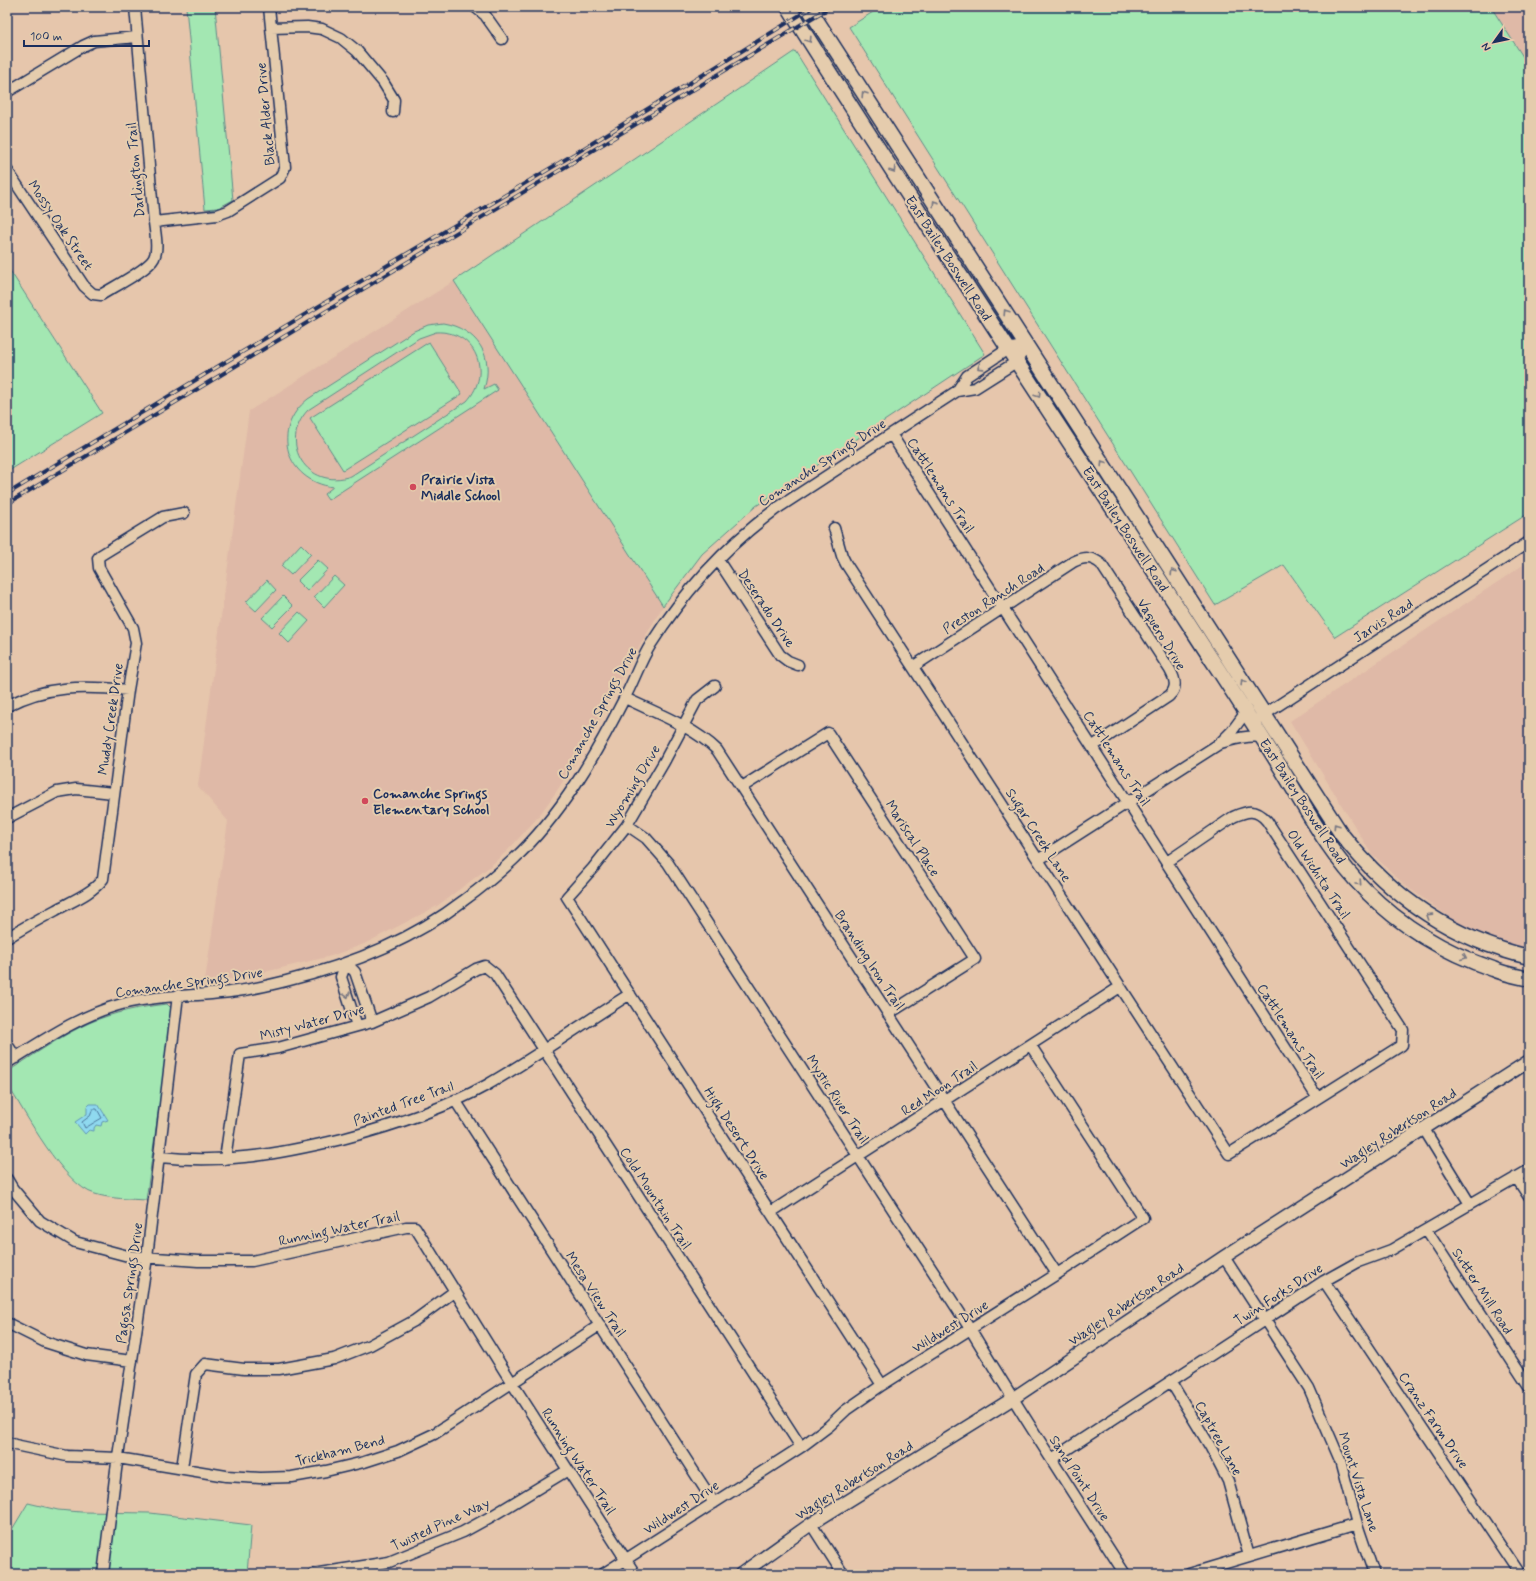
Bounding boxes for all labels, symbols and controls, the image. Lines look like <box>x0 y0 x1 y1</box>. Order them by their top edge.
scale bar <box>24 22 149 48</box>
north arrow <box>1474 22 1514 62</box>
text: 100 m <box>30 29 62 45</box>
one-way arrow <box>804 36 812 43</box>
text: N <box>1479 40 1494 54</box>
street label: Black Alder Drive <box>253 62 279 166</box>
one-way arrow <box>862 91 869 98</box>
street label: Darlington Trail <box>123 121 151 218</box>
one-way arrow <box>888 166 895 173</box>
street label: Mossy Oak Street <box>23 177 97 274</box>
street label: East Bailey Boswell Road <box>901 192 995 325</box>
one-way arrow <box>932 200 940 207</box>
one-way arrow <box>1003 309 1011 316</box>
one-way arrow <box>977 363 984 370</box>
one-way arrow <box>1033 391 1041 398</box>
street label: Comanche Springs Drive <box>755 415 891 513</box>
street label: Cattlemans Trail <box>903 434 978 537</box>
one-way arrow <box>1100 460 1107 467</box>
street label: East Bailey Boswell Road <box>1078 463 1172 596</box>
place label: Prairie Vista Middle School <box>421 471 500 505</box>
marker: Prairie Vista Middle School <box>408 482 418 492</box>
street label: Preston Ranch Road <box>939 559 1048 638</box>
street label: Deserado Drive <box>733 566 799 652</box>
one-way arrow <box>1170 569 1178 576</box>
street label: Vaquero Drive <box>1133 595 1190 674</box>
street label: Jarvis Road <box>1350 595 1417 647</box>
street label: Comanche Springs Drive <box>554 644 644 784</box>
street label: Muddy Creek Drive <box>94 662 128 776</box>
one-way arrow <box>1241 679 1248 686</box>
street label: Cattlemans Trail <box>1079 707 1154 810</box>
street label: East Bailey Boswell Road <box>1255 735 1349 868</box>
street label: Wyoming Drive <box>601 742 666 832</box>
place label: Comanche Springs Elementary School <box>373 785 489 819</box>
street label: Sugar Creek Lane <box>999 785 1075 887</box>
marker: Comanche Springs Elementary School <box>360 796 370 806</box>
street label: Mariscal Place <box>881 797 944 880</box>
one-way arrow <box>1333 823 1341 830</box>
street label: Old Wichita Trail <box>1283 826 1354 923</box>
one-way arrow <box>1354 878 1361 886</box>
street label: Branding Iron Trail <box>829 907 908 1014</box>
one-way arrow <box>1426 913 1433 920</box>
one-way arrow <box>1460 953 1467 961</box>
street label: Comanche Springs Drive <box>114 964 264 1004</box>
street label: Cattlemans Trail <box>1253 980 1328 1083</box>
one-way arrow <box>342 991 351 998</box>
street label: Misty Water Drive <box>258 1000 367 1046</box>
street label: Mystic River Trail <box>802 1052 873 1147</box>
street label: Red Moon Trail <box>898 1058 981 1120</box>
street label: Painted Tree Trail <box>351 1077 456 1130</box>
street label: High Desert Drive <box>698 1084 773 1185</box>
street label: Wagley Robertson Road <box>1337 1084 1461 1175</box>
street label: Cold Mountain Trail <box>615 1144 695 1253</box>
street label: Running Water Trail <box>277 1207 402 1253</box>
street label: Pagosa Springs Drive <box>113 1221 149 1345</box>
street label: Sutter Mill Road <box>1448 1245 1517 1338</box>
street label: Mesa View Trail <box>561 1248 630 1341</box>
street label: Wagley Robertson Road <box>1065 1259 1189 1352</box>
street label: Twin Forks Drive <box>1231 1259 1326 1330</box>
street label: Wildwest Drive <box>909 1296 992 1357</box>
street label: Cranz Farm Drive <box>1394 1369 1472 1472</box>
street label: Captree Lane <box>1190 1398 1246 1479</box>
street label: Running Water Trail <box>535 1405 619 1519</box>
street label: Mount Vista Lane <box>1333 1430 1383 1535</box>
street label: Trickham Bend <box>294 1431 387 1471</box>
street label: Sand Point Drive <box>1045 1432 1114 1525</box>
street label: Wagley Robertson Road <box>792 1437 918 1526</box>
street label: Wildwest Drive <box>640 1477 723 1539</box>
street label: Twisted Pine Way <box>388 1494 493 1556</box>

